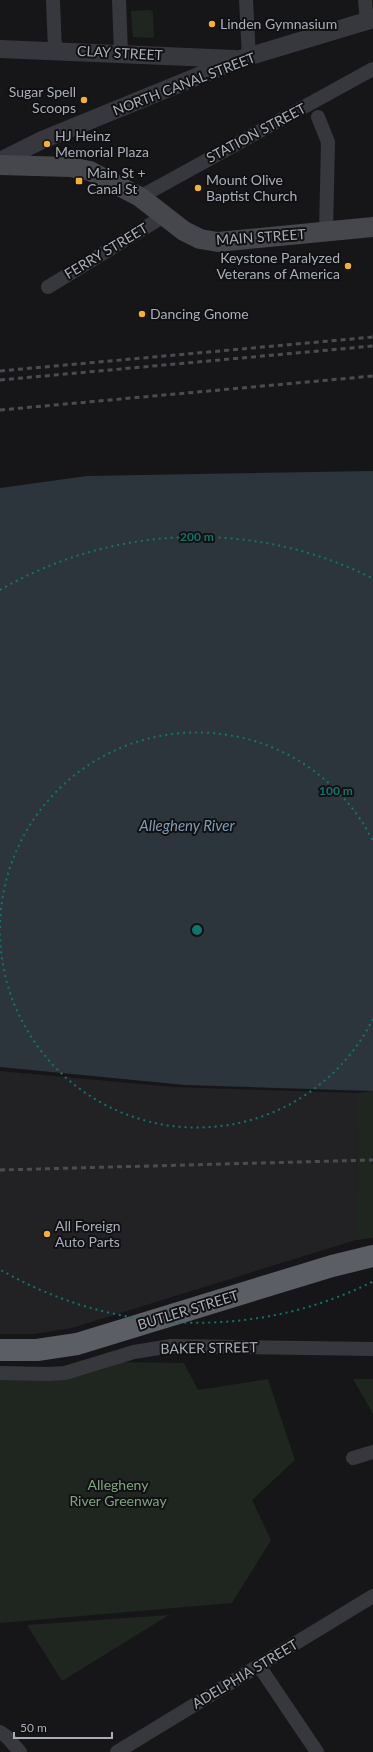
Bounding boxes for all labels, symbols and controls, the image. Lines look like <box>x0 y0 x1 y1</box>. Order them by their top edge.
place label: Linden Gymnasium <box>220 15 337 32</box>
marker: Linden Gymnasium <box>207 19 217 29</box>
street label: CLAY STREET <box>77 42 164 63</box>
street label: NORTH CANAL STREET <box>110 48 258 119</box>
place label: Sugar Spell Scoops <box>9 83 76 116</box>
marker: Sugar Spell Scoops <box>79 95 89 105</box>
street label: STATION STREET <box>203 99 309 166</box>
place label: HJ Heinz Memorial Plaza <box>55 127 149 160</box>
marker: HJ Heinz Memorial Plaza <box>42 139 52 149</box>
place label: Main St + Canal St <box>87 164 146 197</box>
place label: Mount Olive Baptist Church <box>206 171 297 204</box>
marker: Main St + Canal St <box>74 176 84 186</box>
marker: Mount Olive Baptist Church <box>193 183 203 193</box>
street label: FERRY STREET <box>61 219 151 282</box>
street label: MAIN STREET <box>216 225 307 248</box>
place label: Keystone Paralyzed Veterans of America <box>216 249 340 282</box>
marker: Keystone Paralyzed Veterans of America <box>343 261 353 271</box>
place label: Dancing Gnome <box>150 305 249 322</box>
marker: Dancing Gnome <box>137 309 147 319</box>
text: 200 m <box>180 529 214 544</box>
text: 100 m <box>319 783 353 798</box>
water label: Allegheny River <box>138 816 236 834</box>
centre of rings <box>190 923 204 937</box>
place label: All Foreign Auto Parts <box>55 1217 121 1250</box>
marker: All Foreign Auto Parts <box>42 1229 52 1239</box>
street label: BUTLER STREET <box>135 1286 241 1333</box>
street label: BAKER STREET <box>160 1338 258 1357</box>
park label: Allegheny River Greenway <box>69 1476 167 1509</box>
street label: ADELPHIA STREET <box>189 1635 301 1712</box>
scale bar <box>14 1714 112 1740</box>
text: 50 m <box>20 1720 47 1735</box>

